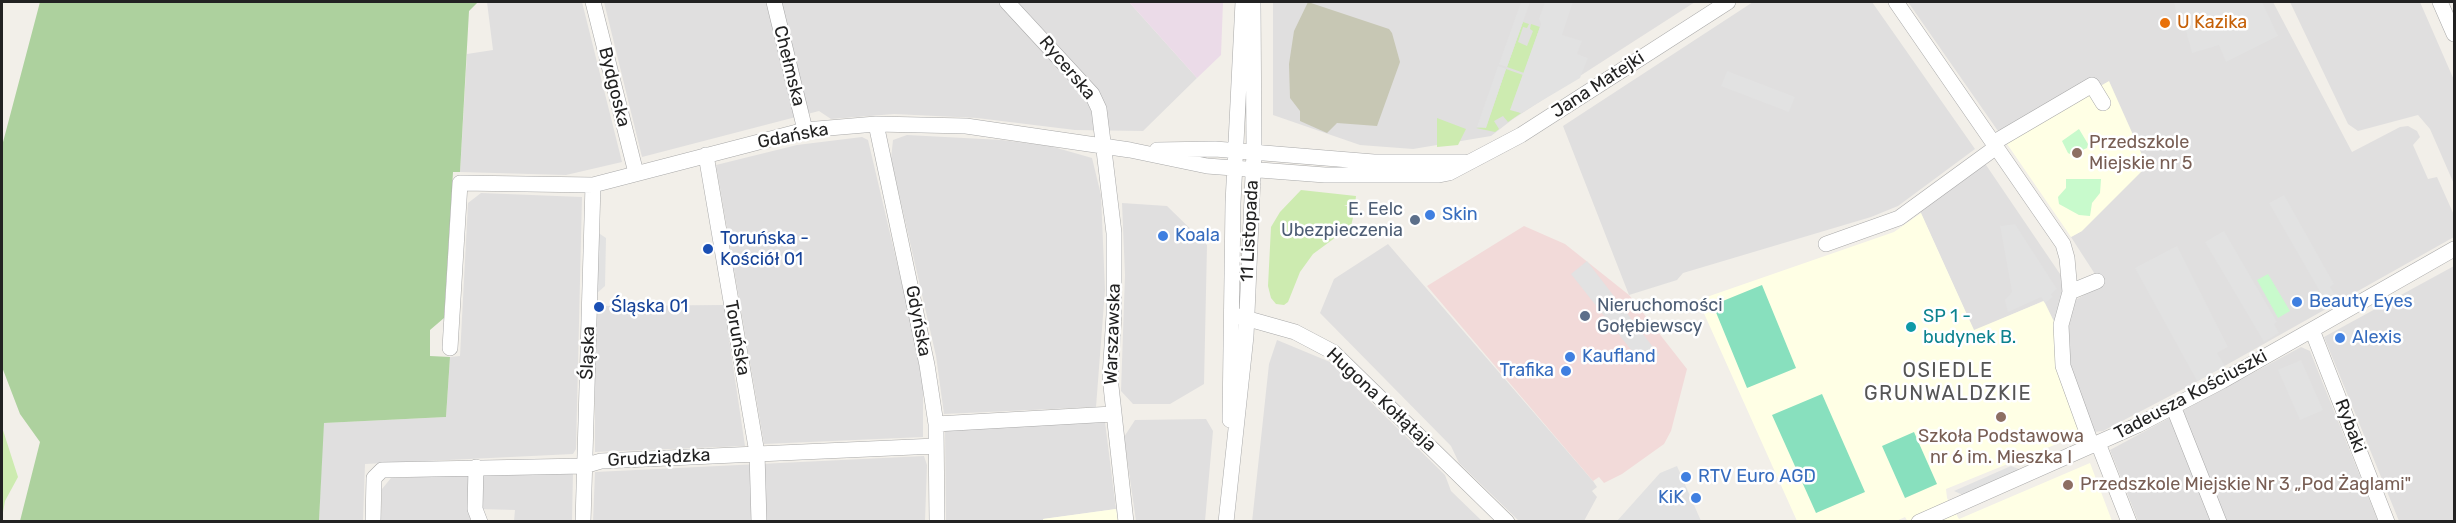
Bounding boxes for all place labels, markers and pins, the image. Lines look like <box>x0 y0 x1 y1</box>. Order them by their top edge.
place label: U Kazika <box>2177 12 2247 34</box>
marker: U Kazika <box>2158 16 2172 30</box>
place label: Przedszkole Miejskie nr 5 <box>2089 132 2192 174</box>
marker: Przedszkole Miejskie nr 5 <box>2070 146 2084 160</box>
place label: E. Eelc Ubezpieczenia <box>1281 199 1403 242</box>
place label: Skin <box>1442 204 1478 226</box>
marker: Skin <box>1423 208 1437 222</box>
marker: E. Eelc Ubezpieczenia <box>1408 213 1422 227</box>
place label: Koala <box>1175 225 1220 247</box>
place label: Toruńska - Kościół 01 <box>720 228 809 270</box>
marker: Koala <box>1156 229 1170 243</box>
marker: Toruńska - Kościół 01 <box>701 242 715 256</box>
place label: Beauty Eyes <box>2309 291 2413 313</box>
place label: Nieruchomości Gołębiewscy <box>1597 295 1723 338</box>
marker: Beauty Eyes <box>2290 295 2304 309</box>
place label: Śląska 01 <box>611 296 688 318</box>
marker: Śląska 01 <box>592 300 606 314</box>
place label: SP 1 - budynek B. <box>1923 306 2016 348</box>
marker: Nieruchomości Gołębiewscy <box>1578 309 1592 323</box>
marker: SP 1 - budynek B. <box>1904 320 1918 334</box>
place label: Alexis <box>2352 327 2402 349</box>
marker: Alexis <box>2333 331 2347 345</box>
place label: Kaufland <box>1582 346 1656 368</box>
marker: Kaufland <box>1563 350 1577 364</box>
place label: Trafika <box>1500 360 1554 382</box>
marker: Trafika <box>1559 364 1573 378</box>
marker: Szkoła Podstawowa nr 6 im. Mieszka I <box>1994 410 2008 424</box>
place label: Szkoła Podstawowa nr 6 im. Mieszka I <box>1918 426 2084 468</box>
place label: RTV Euro AGD <box>1698 466 1816 488</box>
marker: RTV Euro AGD <box>1679 470 1693 484</box>
place label: Przedszkole Miejskie Nr 3 „Pod Żaglami" <box>2080 474 2411 496</box>
marker: Przedszkole Miejskie Nr 3 „Pod Żaglami" <box>2061 478 2075 492</box>
place label: KiK <box>1658 487 1684 509</box>
marker: KiK <box>1689 491 1703 505</box>

